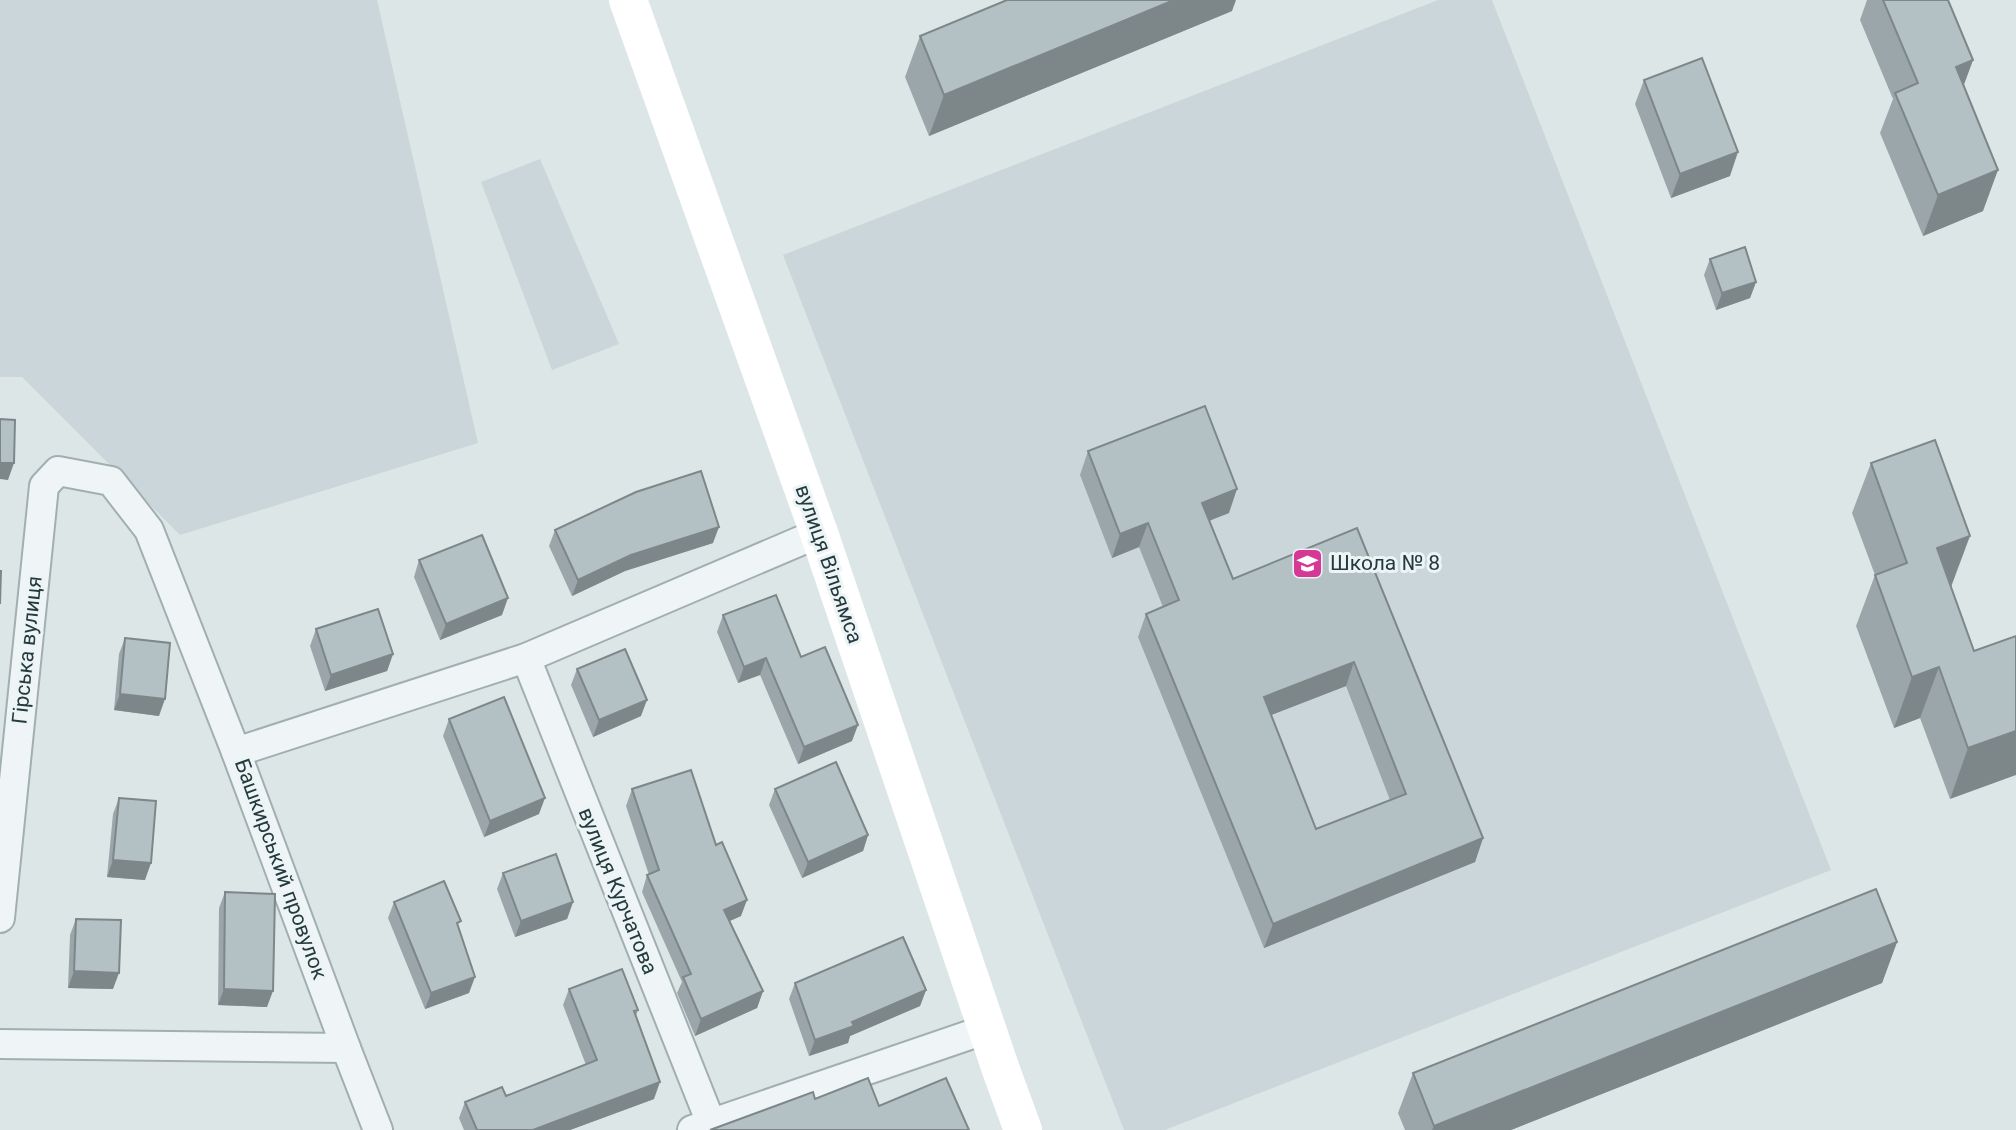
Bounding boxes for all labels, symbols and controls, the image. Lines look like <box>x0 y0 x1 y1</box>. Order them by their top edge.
street label: вулиця Вільямса <box>791 482 867 646</box>
school or university icon: Школа № 8 <box>1290 546 1324 580</box>
place label: Школа № 8 <box>1330 551 1440 575</box>
street label: Гірська вулиця <box>7 575 47 725</box>
street label: Башкирський провулок <box>230 755 332 983</box>
street label: вулиця Курчатова <box>574 804 662 978</box>

